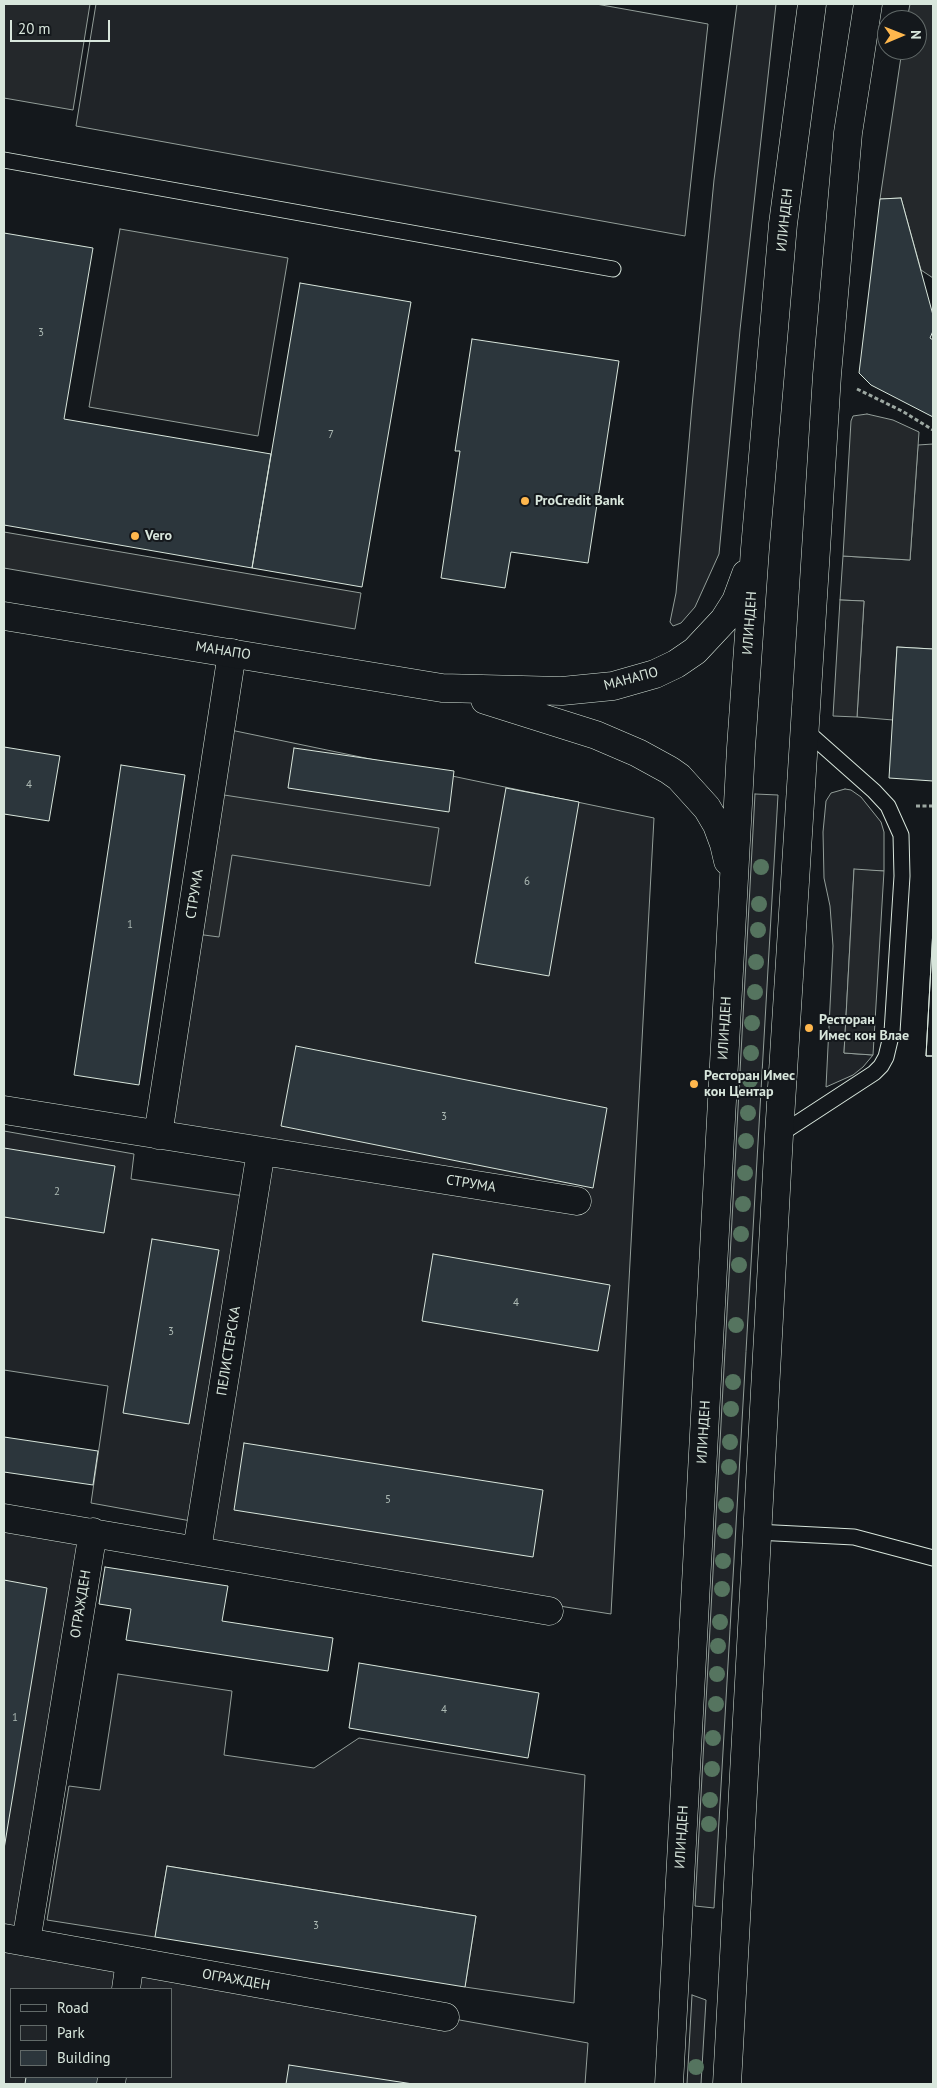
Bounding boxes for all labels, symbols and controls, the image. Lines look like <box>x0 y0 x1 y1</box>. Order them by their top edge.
scale bar <box>12 10 112 42</box>
north arrow <box>877 10 927 60</box>
text: 20 m <box>18 19 51 38</box>
text: N <box>907 30 925 40</box>
street label: ИЛИНДЕН <box>773 188 797 252</box>
house number: 3 <box>38 326 44 340</box>
house number: 7 <box>328 428 334 442</box>
place label: ProCredit Bank <box>535 493 624 509</box>
marker: ProCredit Bank <box>519 495 531 507</box>
place label: Vero <box>145 528 172 544</box>
marker: Vero <box>129 530 141 542</box>
street label: ИЛИНДЕН <box>739 591 761 655</box>
street label: МАНАПО <box>194 638 252 664</box>
street label: МАНАПО <box>602 664 660 694</box>
house number: 4 <box>26 778 32 792</box>
street label: СТРУМА <box>183 868 207 920</box>
house number: 6 <box>524 875 530 889</box>
house number: 1 <box>127 918 133 932</box>
street label: ИЛИНДЕН <box>715 996 735 1060</box>
place label: Ресторан Имес кон Влае <box>819 1012 909 1044</box>
marker: Ресторан Имес кон Влае <box>803 1022 815 1034</box>
place label: Ресторан Имес кон Центар <box>704 1068 795 1100</box>
marker: Ресторан Имес кон Центар <box>688 1078 700 1090</box>
house number: 3 <box>441 1110 447 1124</box>
street label: СТРУМА <box>445 1172 497 1196</box>
house number: 2 <box>54 1185 60 1199</box>
house number: 4 <box>513 1296 519 1310</box>
street label: ПЕЛИСТЕРСКА <box>214 1305 244 1397</box>
house number: 3 <box>168 1325 174 1339</box>
street label: ИЛИНДЕН <box>694 1400 714 1464</box>
house number: 5 <box>385 1493 391 1507</box>
street label: ОГРАЖДЕН <box>67 1569 95 1639</box>
house number: 4 <box>441 1703 447 1717</box>
house number: 1 <box>12 1711 18 1725</box>
street label: ИЛИНДЕН <box>672 1805 692 1869</box>
house number: 3 <box>313 1919 319 1933</box>
street label: ОГРАЖДЕН <box>201 1966 271 1994</box>
legend <box>10 1988 172 2078</box>
text: Road <box>57 1998 89 2017</box>
text: Park <box>57 2023 85 2042</box>
text: Building <box>57 2048 111 2067</box>

